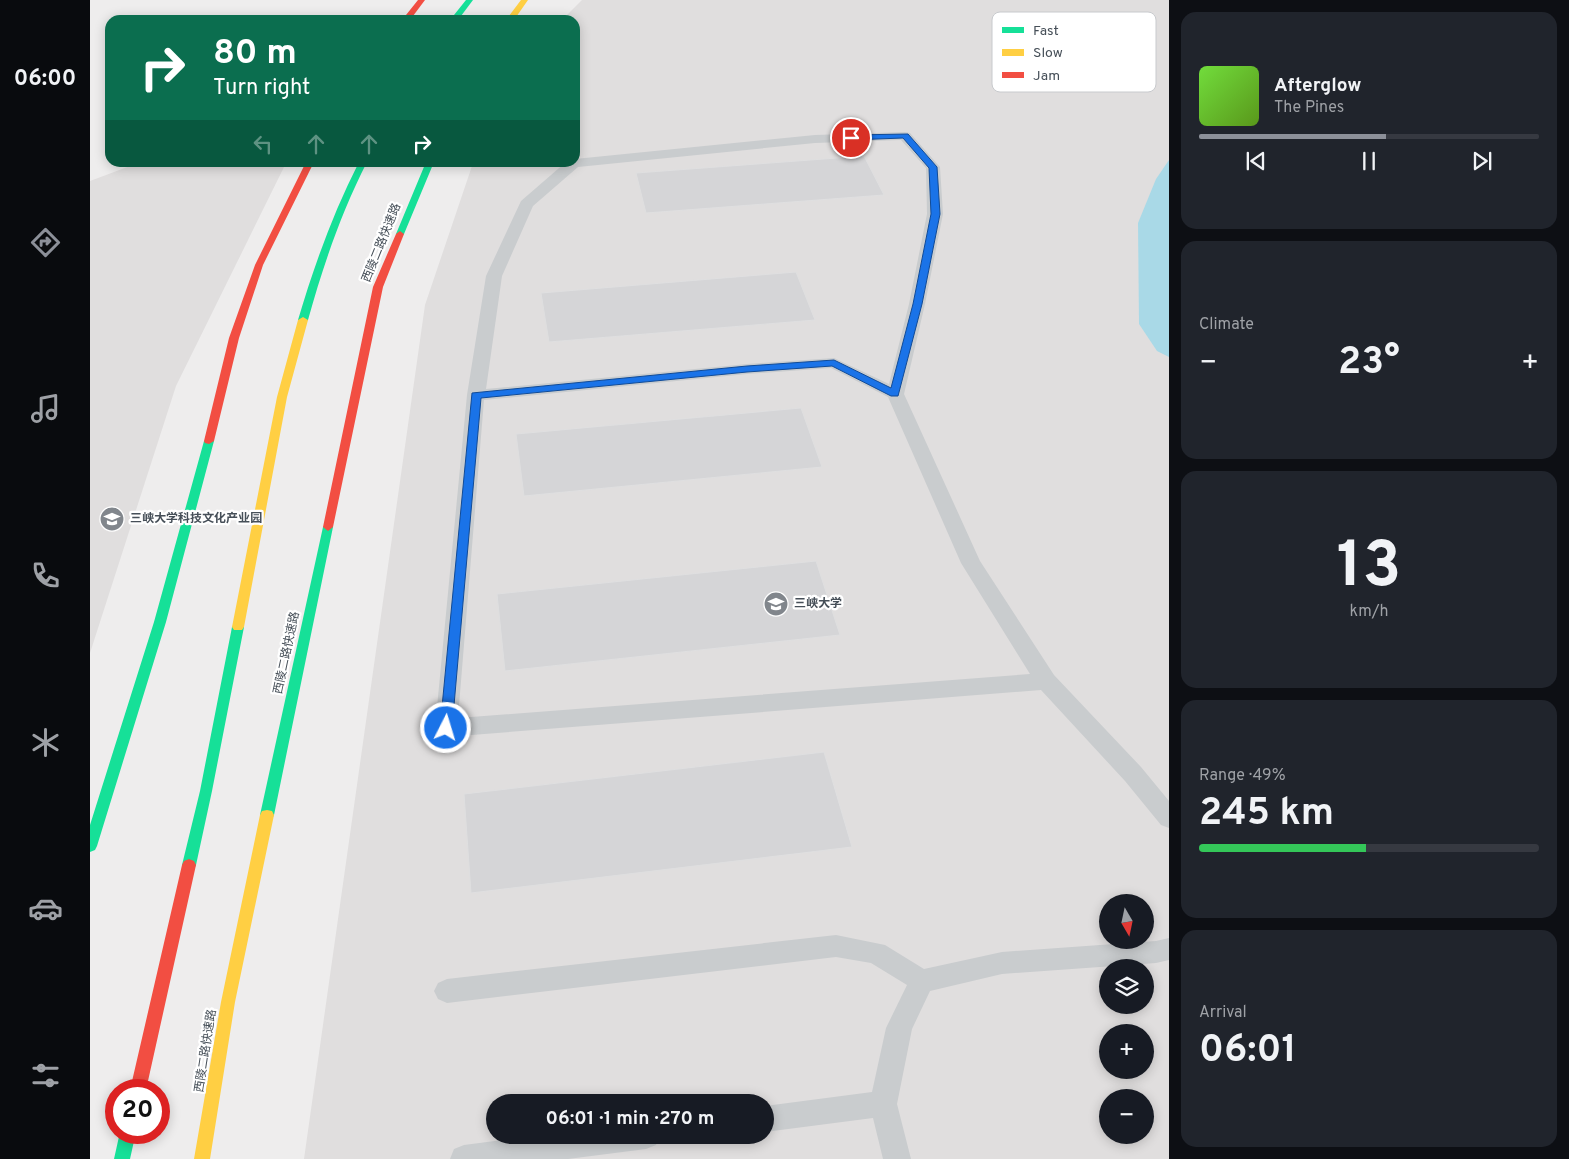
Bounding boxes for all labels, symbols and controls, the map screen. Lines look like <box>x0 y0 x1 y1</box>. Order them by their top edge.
legend <box>992 12 1156 92</box>
text: Fast <box>1033 23 1059 40</box>
text: 80 m <box>213 32 297 76</box>
icon: right <box>130 35 195 100</box>
text: Slow <box>1033 45 1063 62</box>
text: 06:00 <box>14 66 76 93</box>
text: Jam <box>1033 68 1060 85</box>
text: Afterglow <box>1274 74 1362 98</box>
text: Turn right <box>213 75 310 102</box>
text: The Pines <box>1274 98 1344 118</box>
pin <box>830 117 872 159</box>
icon: arrive <box>837 124 865 152</box>
icon: left <box>249 130 277 158</box>
icon: ahead <box>302 130 330 158</box>
icon: ahead <box>355 130 383 158</box>
icon: right <box>408 130 436 158</box>
icon: previous <box>1242 147 1270 175</box>
icon: pause <box>1355 147 1383 175</box>
icon: next <box>1468 147 1496 175</box>
street label: 西陵二路快速路 <box>359 201 405 285</box>
icon: directions <box>28 225 63 260</box>
text: Climate <box>1199 315 1254 335</box>
text: 23° <box>1338 339 1400 388</box>
text: − <box>1199 346 1217 382</box>
text: + <box>1521 346 1539 382</box>
icon: music <box>28 391 63 426</box>
school or university icon: 三峡大学科技文化产业园 <box>99 506 125 532</box>
place label: 三峡大学科技文化产业园 <box>130 511 262 527</box>
text: 13 <box>1337 528 1401 610</box>
icon: phone <box>28 558 63 593</box>
school or university icon: 三峡大学 <box>763 591 789 617</box>
place label: 三峡大学 <box>794 596 842 612</box>
text: km/h <box>1350 602 1388 622</box>
street label: 西陵二路快速路 <box>270 610 304 696</box>
position arrow <box>419 701 471 753</box>
icon: climate <box>28 725 63 760</box>
text: Range · 49% <box>1199 766 1286 786</box>
text: 245 km <box>1199 790 1334 839</box>
icon: car <box>28 891 63 926</box>
north arrow <box>1099 894 1154 949</box>
map controls <box>1099 894 1154 1144</box>
button: layers <box>1099 959 1154 1014</box>
text: Arrival <box>1199 1003 1247 1023</box>
street label: 西陵二路快速路 <box>192 1008 220 1094</box>
button: + <box>1099 1024 1154 1079</box>
text: 06:01 <box>1199 1027 1297 1076</box>
icon: filters <box>28 1058 63 1093</box>
speed limit sign: 20 <box>105 1079 170 1144</box>
button: − <box>1099 1089 1154 1144</box>
text: 06:01 · 1 min · 270 m <box>545 1107 715 1131</box>

